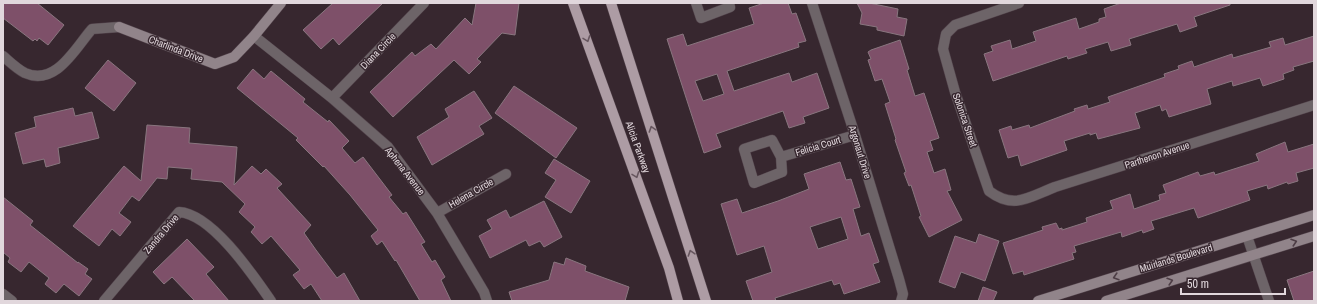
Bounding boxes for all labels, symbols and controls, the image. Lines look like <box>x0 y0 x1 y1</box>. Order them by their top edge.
street label: Diana Circle <box>357 30 399 72</box>
street label: Charlinda Drive <box>147 33 206 66</box>
one-way arrow <box>582 36 591 43</box>
street label: Solonica Street <box>950 91 981 149</box>
street label: Alicia Parkway <box>622 118 654 176</box>
street label: Argonaut Drive <box>845 123 874 181</box>
one-way arrow <box>648 126 657 133</box>
street label: Felicia Court <box>794 133 843 159</box>
street label: Parthenon Avenue <box>1123 138 1191 172</box>
street label: Aphena Avenue <box>381 143 428 198</box>
one-way arrow <box>631 172 639 179</box>
street label: Helena Circle <box>446 175 496 211</box>
street label: Zandra Drive <box>141 211 182 257</box>
one-way arrow <box>1291 239 1298 247</box>
street label: Muirlands Boulevard <box>1138 241 1214 275</box>
one-way arrow <box>687 250 696 257</box>
scale bar <box>1181 270 1285 296</box>
one-way arrow <box>1113 272 1120 281</box>
text: 50 m <box>1187 276 1209 292</box>
one-way arrow <box>1167 277 1174 286</box>

